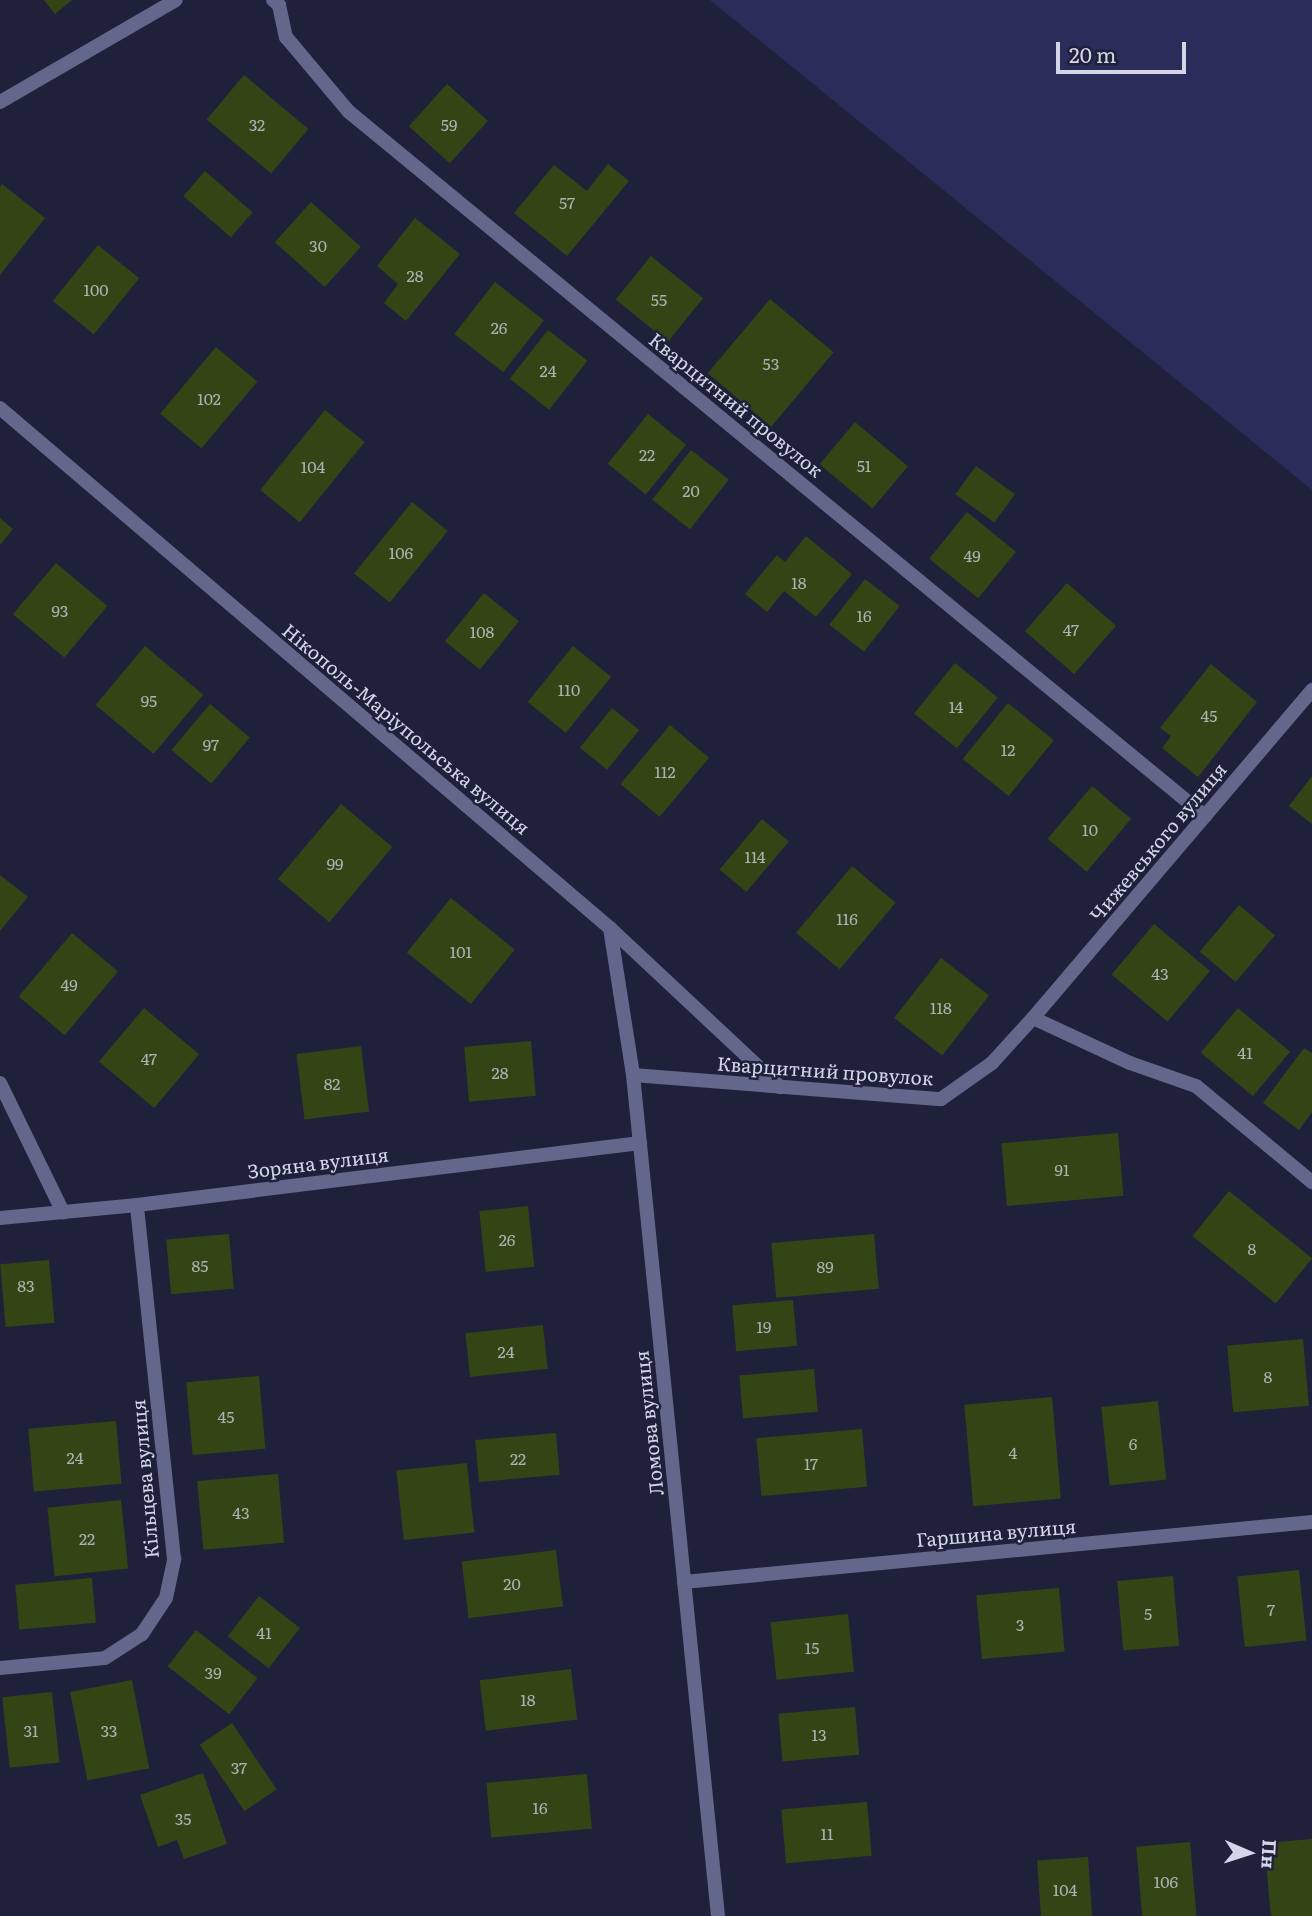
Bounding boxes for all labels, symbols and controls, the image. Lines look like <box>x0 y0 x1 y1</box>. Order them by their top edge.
scale bar <box>1060 28 1190 72</box>
text: 20 m <box>1069 38 1116 69</box>
house number: 32 <box>249 114 265 134</box>
house number: 59 <box>441 114 457 134</box>
house number: 57 <box>559 192 575 212</box>
house number: 30 <box>309 235 327 255</box>
house number: 28 <box>407 265 423 285</box>
house number: 100 <box>83 279 109 299</box>
house number: 55 <box>651 289 667 309</box>
house number: 26 <box>491 317 507 337</box>
street label: Кварцитний провулок <box>645 328 827 482</box>
house number: 53 <box>763 353 779 373</box>
house number: 24 <box>540 360 556 380</box>
house number: 102 <box>197 388 221 408</box>
house number: 22 <box>639 444 655 464</box>
house number: 51 <box>857 455 871 475</box>
house number: 104 <box>301 456 325 476</box>
house number: 20 <box>682 480 700 500</box>
house number: 106 <box>389 542 413 562</box>
house number: 49 <box>963 545 981 565</box>
house number: 18 <box>791 572 807 592</box>
house number: 93 <box>51 600 69 620</box>
house number: 16 <box>856 605 872 625</box>
street label: Нікополь-Маріупольська вулиця <box>278 619 534 839</box>
house number: 47 <box>1063 619 1079 639</box>
house number: 108 <box>470 621 494 641</box>
house number: 110 <box>558 679 580 699</box>
house number: 95 <box>141 690 157 710</box>
house number: 14 <box>949 696 963 716</box>
house number: 45 <box>1201 705 1217 725</box>
house number: 97 <box>203 734 219 754</box>
house number: 12 <box>1001 739 1015 759</box>
street label: Чижевського вулиця <box>1085 758 1231 926</box>
house number: 112 <box>654 761 676 781</box>
house number: 10 <box>1082 819 1098 839</box>
house number: 114 <box>744 846 766 866</box>
house number: 99 <box>327 853 343 873</box>
house number: 116 <box>836 908 858 928</box>
house number: 101 <box>450 941 472 961</box>
house number: 43 <box>1151 963 1169 983</box>
house number: 49 <box>60 974 78 994</box>
house number: 118 <box>930 997 952 1017</box>
house number: 41 <box>1237 1042 1253 1062</box>
house number: 47 <box>141 1048 157 1068</box>
street label: Кварцитний провулок <box>716 1052 934 1090</box>
house number: 28 <box>492 1062 508 1082</box>
house number: 82 <box>324 1073 340 1093</box>
street label: Зоряна вулиця <box>246 1143 390 1183</box>
house number: 91 <box>1055 1159 1069 1179</box>
house number: 26 <box>499 1229 515 1249</box>
house number: 8 <box>1248 1238 1256 1258</box>
house number: 85 <box>192 1255 208 1275</box>
house number: 89 <box>816 1256 834 1276</box>
house number: 83 <box>17 1275 35 1295</box>
house number: 19 <box>757 1316 771 1336</box>
house number: 24 <box>498 1341 514 1361</box>
street label: Ломова вулиця <box>630 1349 668 1497</box>
house number: 8 <box>1264 1366 1272 1386</box>
street label: Кільцева вулиця <box>127 1399 163 1559</box>
house number: 45 <box>218 1406 234 1426</box>
house number: 6 <box>1129 1433 1137 1453</box>
house number: 4 <box>1009 1442 1017 1462</box>
house number: 24 <box>67 1447 83 1467</box>
house number: 22 <box>510 1448 526 1468</box>
house number: 17 <box>804 1453 818 1473</box>
house number: 43 <box>232 1502 250 1522</box>
street label: Гаршина вулиця <box>915 1515 1077 1551</box>
house number: 22 <box>79 1528 95 1548</box>
house number: 20 <box>503 1573 521 1593</box>
house number: 7 <box>1267 1599 1275 1619</box>
house number: 5 <box>1144 1603 1152 1623</box>
house number: 3 <box>1016 1614 1024 1634</box>
house number: 41 <box>256 1622 272 1642</box>
house number: 15 <box>805 1637 819 1657</box>
house number: 39 <box>204 1662 222 1682</box>
house number: 18 <box>520 1689 536 1709</box>
house number: 31 <box>23 1720 39 1740</box>
house number: 33 <box>101 1720 117 1740</box>
house number: 13 <box>811 1724 827 1744</box>
house number: 37 <box>231 1757 247 1777</box>
house number: 16 <box>532 1797 548 1817</box>
house number: 35 <box>175 1808 191 1828</box>
north arrow <box>1214 1818 1284 1888</box>
house number: 11 <box>820 1823 834 1843</box>
text: Пн <box>1255 1839 1285 1870</box>
house number: 106 <box>1154 1871 1178 1891</box>
house number: 104 <box>1053 1879 1077 1899</box>

